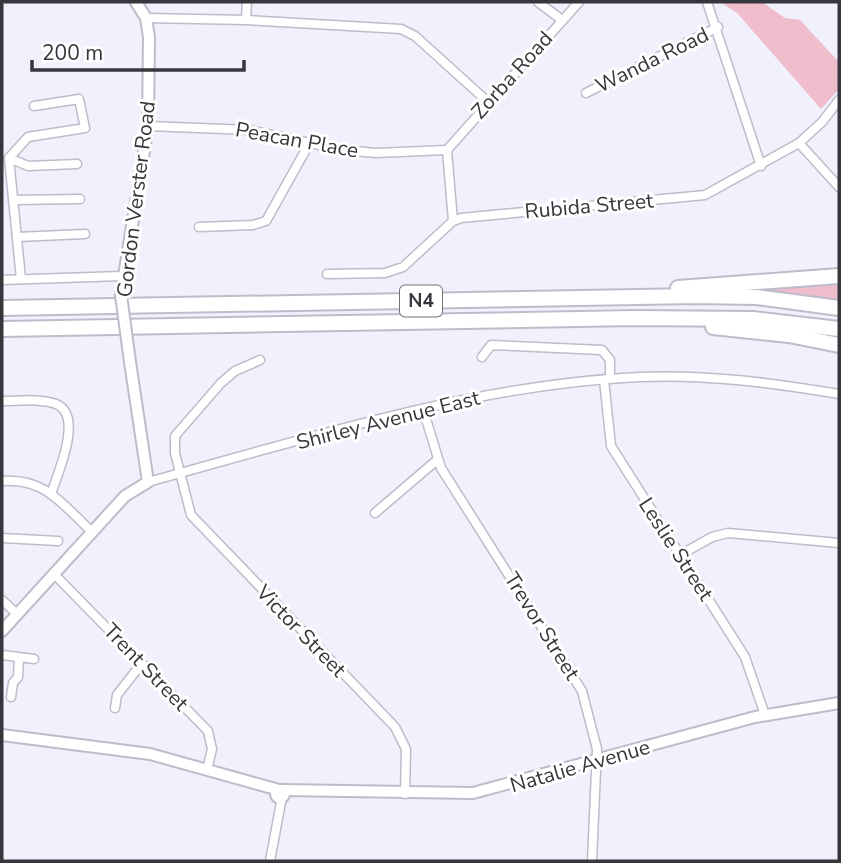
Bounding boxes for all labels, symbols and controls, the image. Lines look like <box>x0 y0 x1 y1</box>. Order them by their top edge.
street label: Wanda Road <box>591 21 713 99</box>
street label: Zorba Road <box>465 25 559 125</box>
scale bar <box>32 28 243 72</box>
text: 200 m <box>42 39 103 67</box>
street label: Gordon Verster Road <box>110 99 162 299</box>
street label: Peacan Place <box>233 115 361 165</box>
street label: Rubida Street <box>524 186 655 226</box>
road number: N4 <box>400 286 442 316</box>
street label: Shirley Avenue East <box>293 384 483 456</box>
street label: Leslie Street <box>632 492 720 606</box>
street label: Trevor Street <box>498 567 587 686</box>
street label: Victor Street <box>249 578 353 684</box>
street label: Trent Street <box>97 617 195 717</box>
street label: Natalie Avenue <box>507 733 653 799</box>

